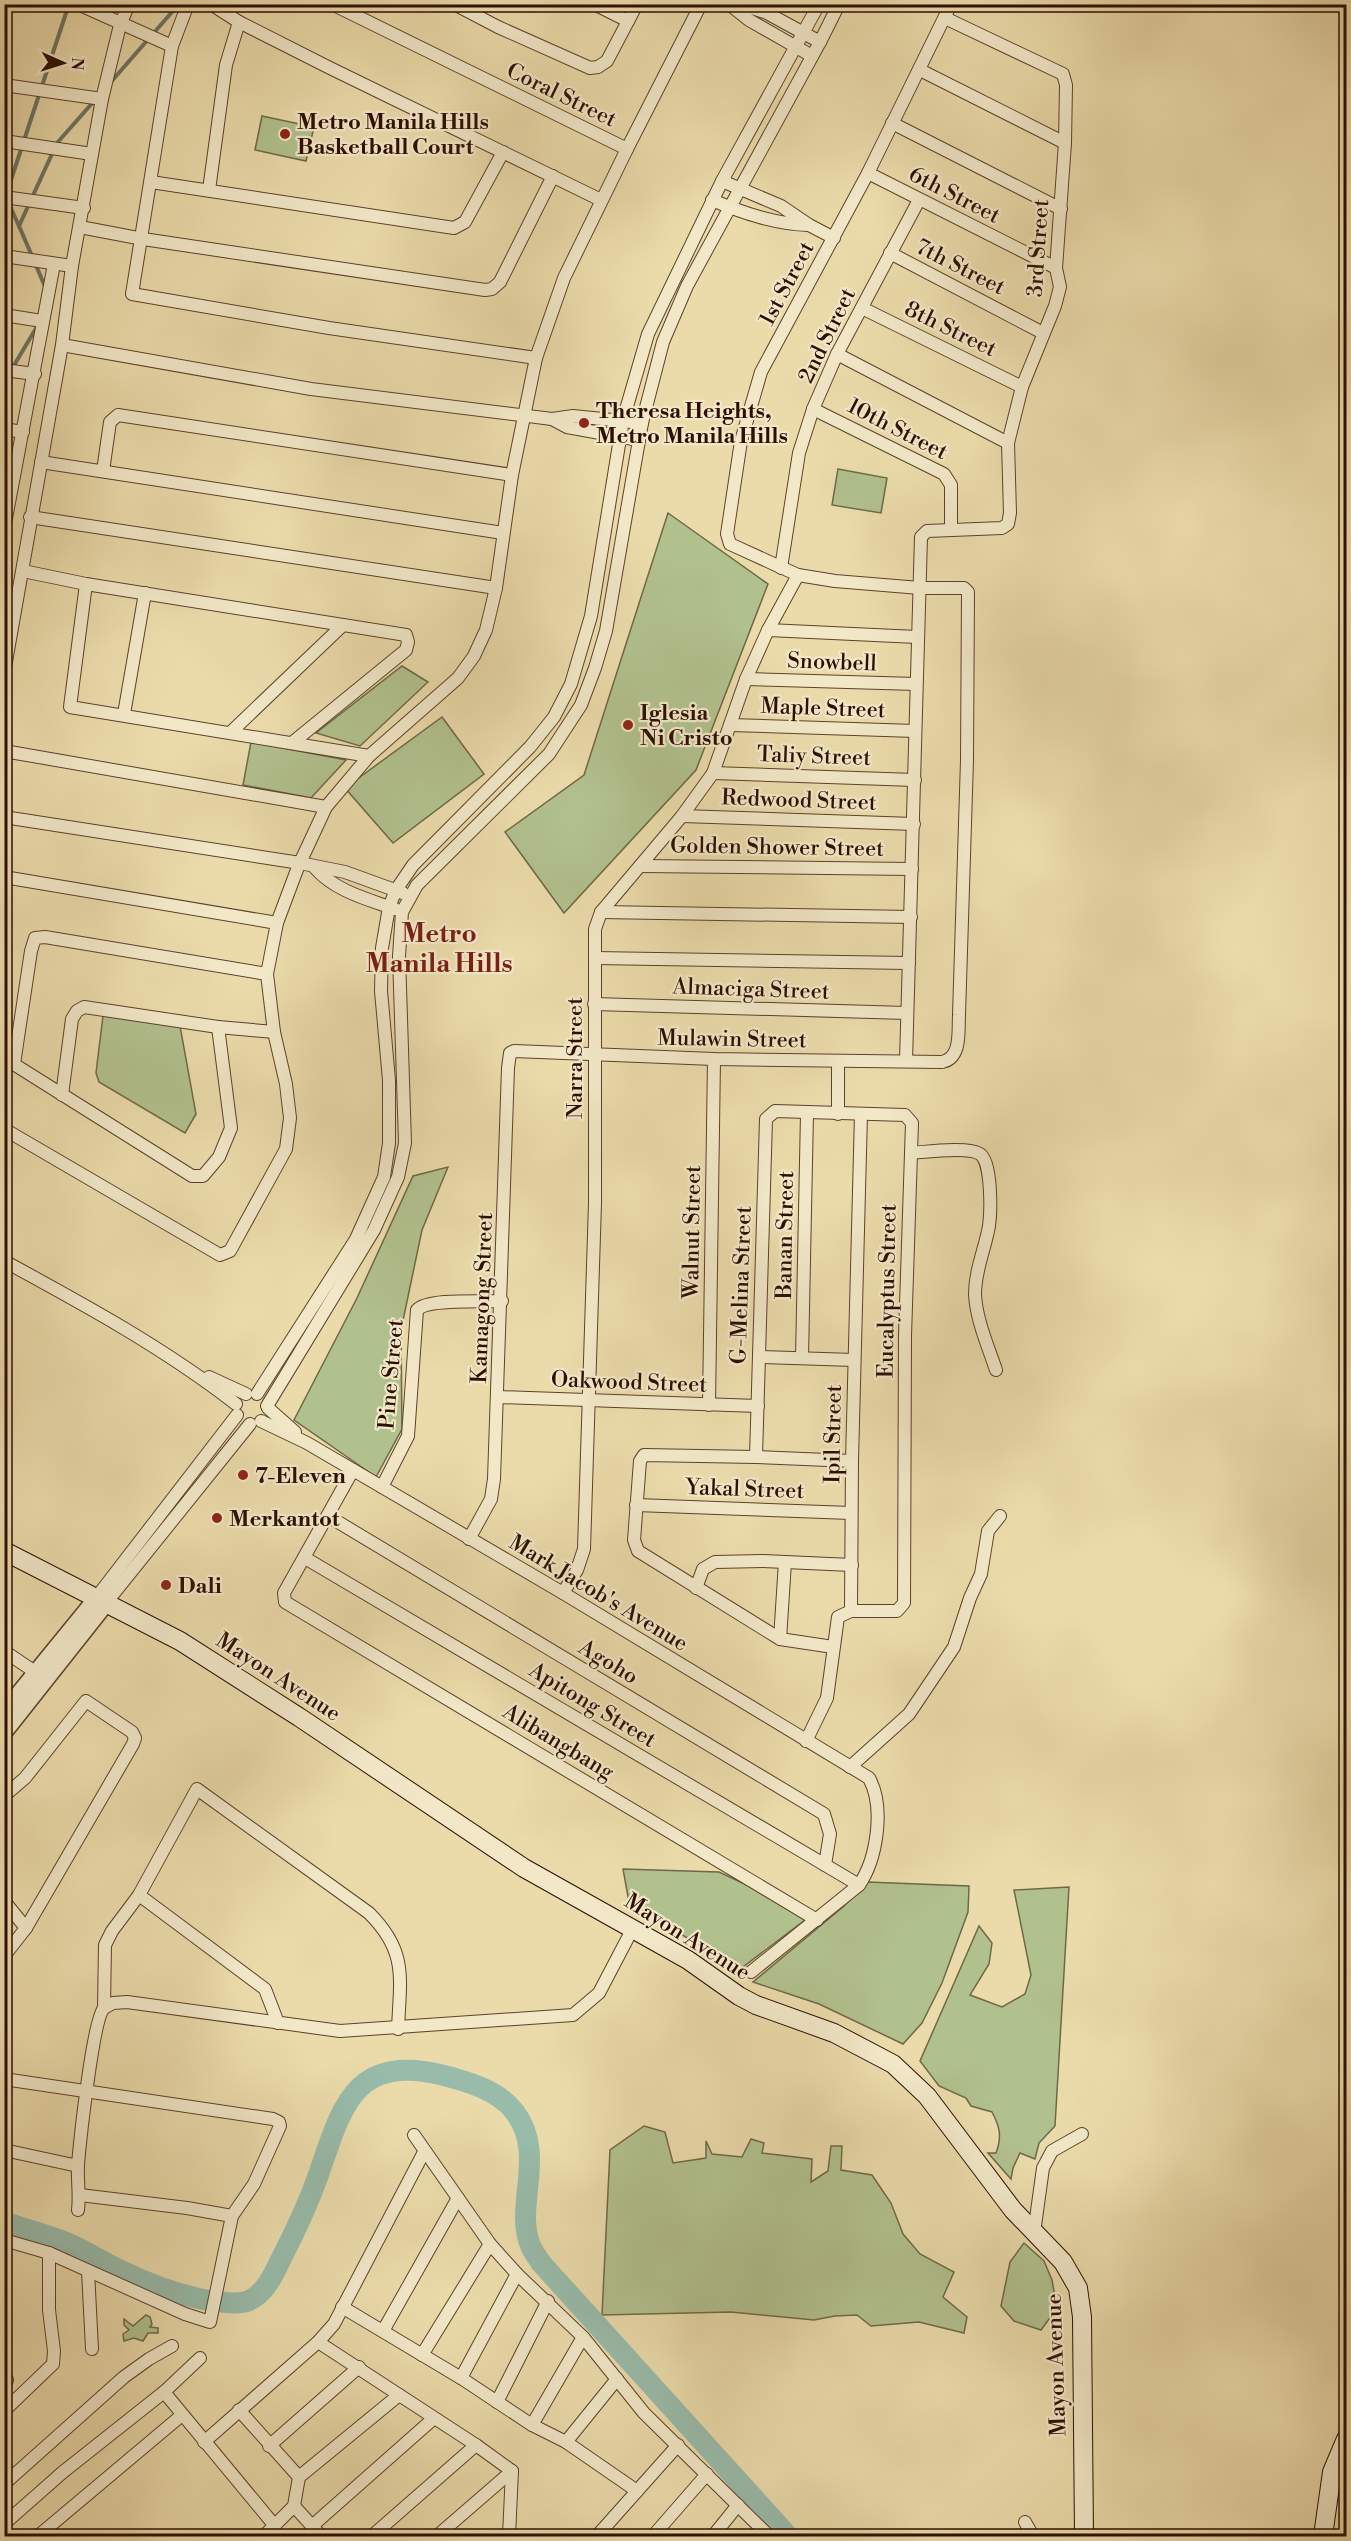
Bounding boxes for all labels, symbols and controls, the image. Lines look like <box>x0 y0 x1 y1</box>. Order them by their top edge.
north arrow <box>33 33 93 93</box>
text: N <box>67 57 87 71</box>
street label: Coral Street <box>502 57 621 134</box>
place label: Metro Manila Hills Basketball Court <box>297 109 489 161</box>
marker: Metro Manila Hills Basketball Court <box>278 127 292 141</box>
street label: 6th Street <box>904 161 1005 230</box>
street label: 3rd Street <box>1022 198 1055 298</box>
street label: 7th Street <box>911 233 1010 301</box>
street label: 1st Street <box>754 237 821 330</box>
street label: 2nd Street <box>793 284 862 388</box>
street label: 8th Street <box>900 296 1001 363</box>
street label: 10th Street <box>843 393 952 466</box>
place label: Theresa Heights, Metro Manila Hills <box>596 398 788 450</box>
marker: Theresa Heights, Metro Manila Hills <box>577 416 591 430</box>
street label: Snowbell <box>787 647 878 678</box>
street label: Maple Street <box>760 693 886 724</box>
place label: Iglesia Ni Cristo <box>640 700 733 752</box>
marker: Iglesia Ni Cristo <box>621 718 635 732</box>
street label: Taliy Street <box>756 741 872 772</box>
street label: Redwood Street <box>721 784 877 817</box>
street label: Golden Shower Street <box>670 832 884 863</box>
district label: Metro Manila Hills <box>365 918 513 980</box>
street label: Almaciga Street <box>671 973 830 1006</box>
street label: Narra Street <box>562 997 589 1119</box>
street label: Mulawin Street <box>657 1025 807 1054</box>
street label: Walnut Street <box>678 1165 707 1300</box>
street label: Banan Street <box>771 1170 800 1300</box>
street label: Eucalyptus Street <box>872 1203 903 1378</box>
street label: G-Melina Street <box>725 1205 758 1365</box>
street label: Kamagong Street <box>466 1212 499 1384</box>
street label: Pine Street <box>373 1318 410 1431</box>
street label: Oakwood Street <box>550 1366 708 1399</box>
street label: Ipil Street <box>819 1384 848 1484</box>
place label: 7-Eleven <box>255 1463 346 1490</box>
marker: 7-Eleven <box>236 1468 250 1482</box>
street label: Yakal Street <box>684 1474 805 1505</box>
place label: Merkantot <box>229 1506 340 1533</box>
marker: Merkantot <box>210 1511 224 1525</box>
street label: Mark Jacob's Avenue <box>504 1529 693 1657</box>
place label: Dali <box>178 1573 222 1600</box>
marker: Dali <box>159 1578 173 1592</box>
street label: Mayon Avenue <box>211 1627 346 1728</box>
street label: Agoho <box>573 1633 643 1691</box>
street label: Apitong Street <box>523 1656 661 1754</box>
street label: Alibangbang <box>497 1698 619 1786</box>
street label: Mayon Avenue <box>619 1888 755 1987</box>
street label: Mayon Avenue <box>1041 2293 1072 2437</box>

